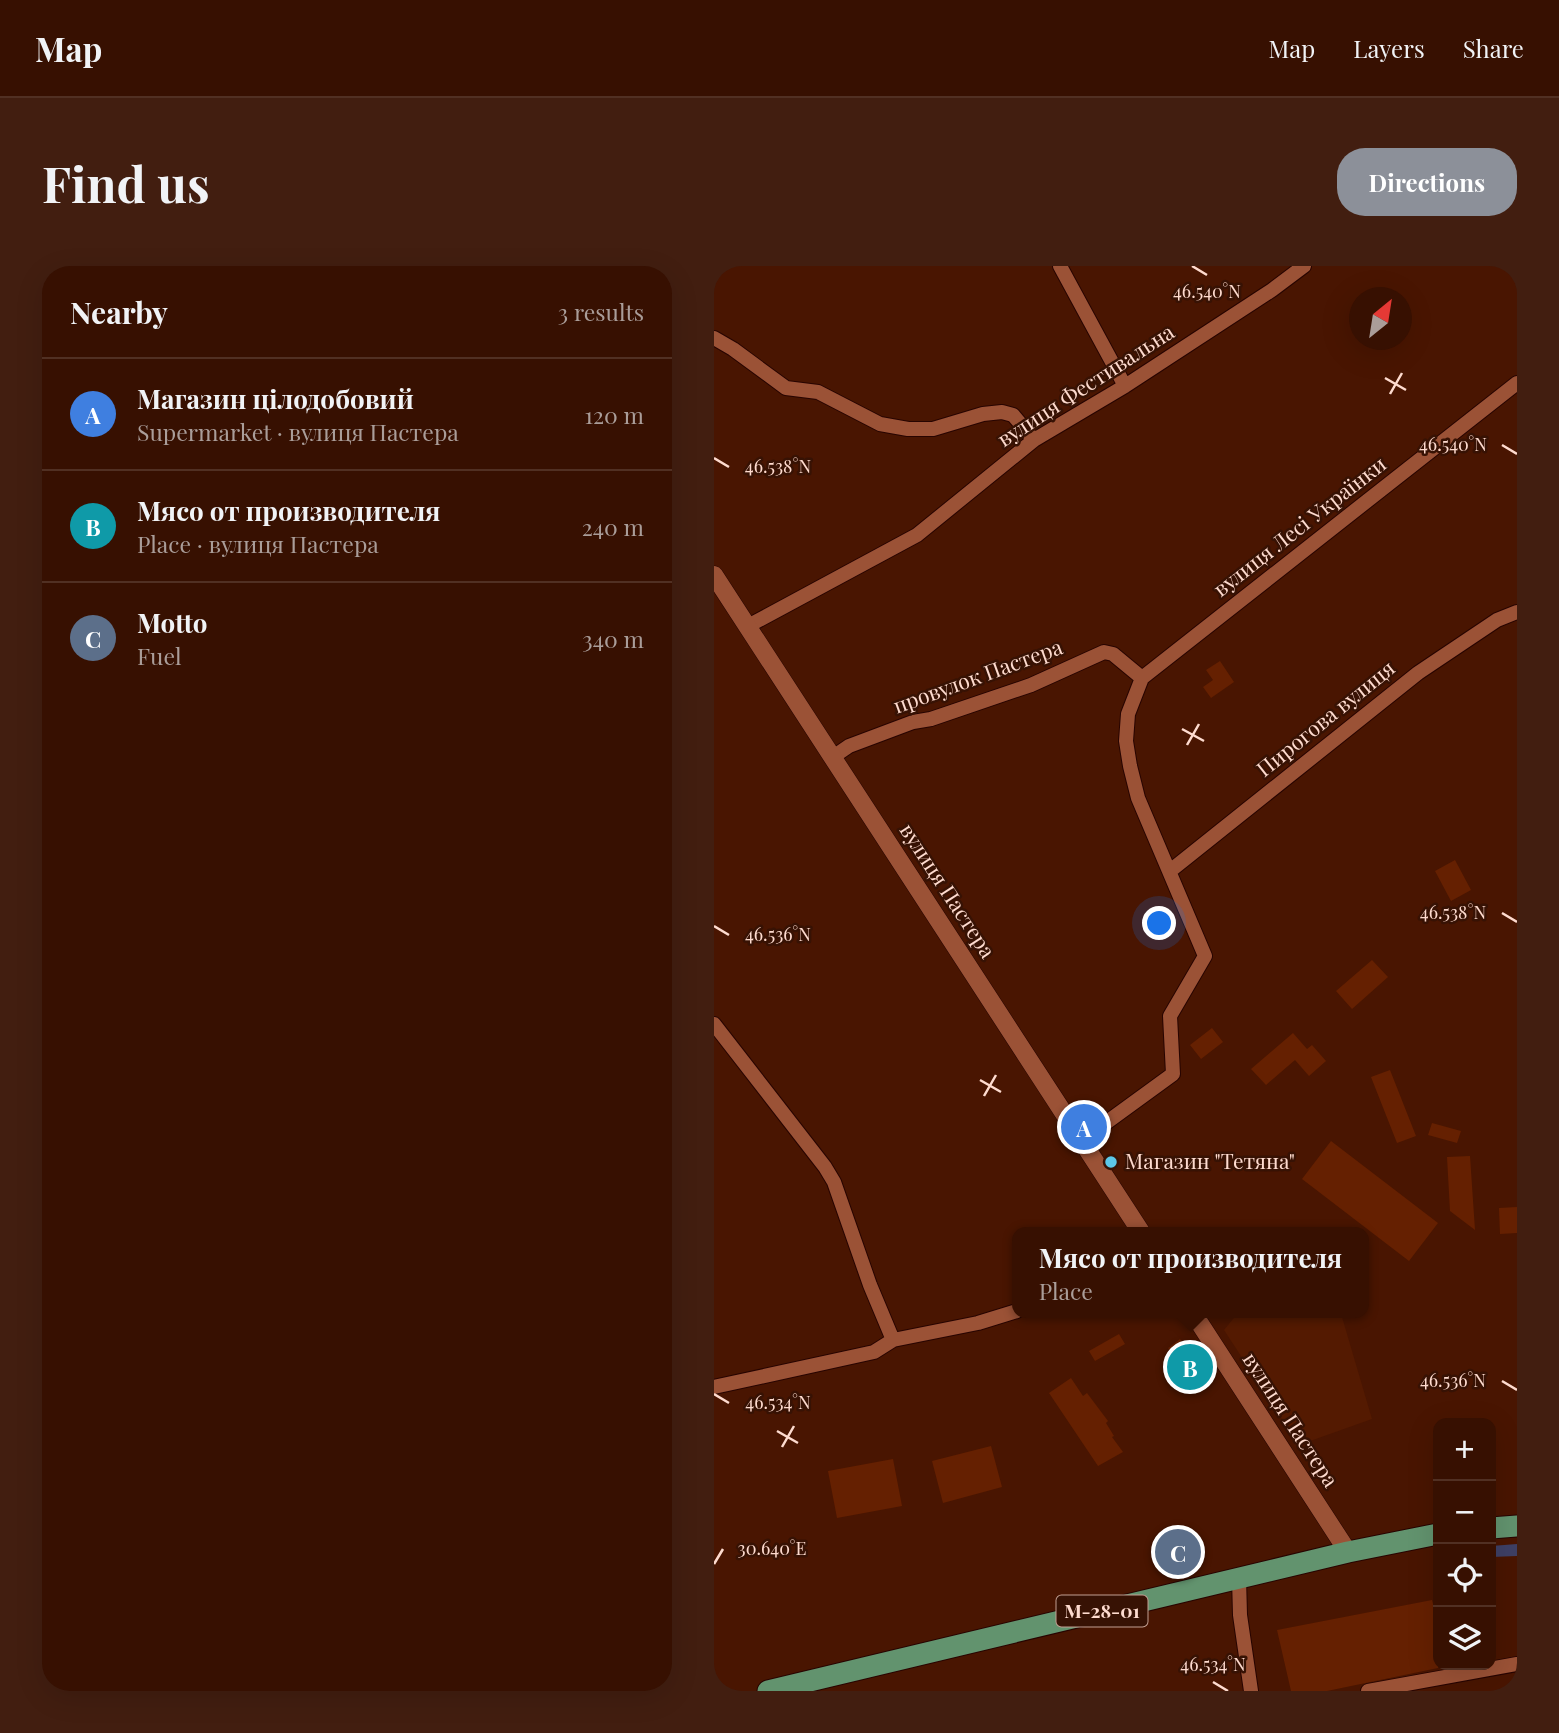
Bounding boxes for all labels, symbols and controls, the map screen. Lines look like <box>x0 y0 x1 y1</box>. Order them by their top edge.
text: Map <box>35 26 102 70</box>
text: Map <box>1269 32 1315 64</box>
text: Layers <box>1353 32 1425 64</box>
text: Share <box>1463 32 1524 64</box>
button: Directions <box>1337 148 1517 216</box>
text: Find us <box>42 150 210 215</box>
text: 46.540°N <box>1173 279 1241 303</box>
north arrow <box>1349 287 1412 350</box>
text: Nearby <box>70 292 168 332</box>
text: 3 results <box>558 296 644 327</box>
street label: вулиця Фестивальна <box>991 316 1179 452</box>
text: Магазин цілодобовий <box>137 381 414 416</box>
text: A <box>85 399 101 430</box>
text: 120 m <box>585 399 644 430</box>
text: Supermarket · вулиця Пастера <box>137 416 459 447</box>
text: 46.540°N <box>1419 432 1487 456</box>
street label: вулиця Лесі Українки <box>1207 449 1391 602</box>
text: 46.538°N <box>745 454 811 478</box>
text: Мясо от производителя <box>137 493 440 528</box>
text: B <box>85 511 101 542</box>
text: 240 m <box>582 511 644 542</box>
text: Place · вулиця Пастера <box>137 528 379 559</box>
text: Motto <box>137 605 207 640</box>
text: C <box>85 623 101 654</box>
text: 340 m <box>582 623 644 654</box>
street label: провулок Пастера <box>889 631 1066 719</box>
text: Fuel <box>137 640 182 671</box>
street label: Пирогова вулиця <box>1250 653 1400 782</box>
street label: вулиця Пастера <box>895 817 1003 963</box>
text: 46.538°N <box>1420 900 1486 924</box>
your location <box>1142 906 1176 940</box>
text: 46.536°N <box>745 922 811 946</box>
pin: A <box>1061 1101 1107 1153</box>
place label: Магазин "Тетяна" <box>1125 1146 1295 1174</box>
marker: Магазин "Тетяна" <box>1103 1154 1119 1170</box>
popup <box>1012 1227 1369 1318</box>
text: Мясо от производителя <box>1039 1240 1342 1275</box>
text: Place <box>1039 1275 1093 1306</box>
pin: B <box>1167 1341 1213 1393</box>
street label: вулиця Пастера <box>1238 1346 1346 1492</box>
text: 46.536°N <box>1420 1368 1486 1392</box>
text: 46.534°N <box>745 1390 811 1414</box>
map controls <box>1433 1418 1496 1670</box>
button: + <box>1433 1418 1496 1481</box>
button: − <box>1433 1481 1496 1544</box>
pin: C <box>1155 1526 1201 1578</box>
text: 30.640°E <box>738 1536 806 1560</box>
button: locate <box>1433 1544 1496 1607</box>
road number: М-28-01 <box>1056 1596 1148 1626</box>
button: layers <box>1433 1607 1496 1670</box>
text: 46.534°N <box>1180 1652 1246 1676</box>

